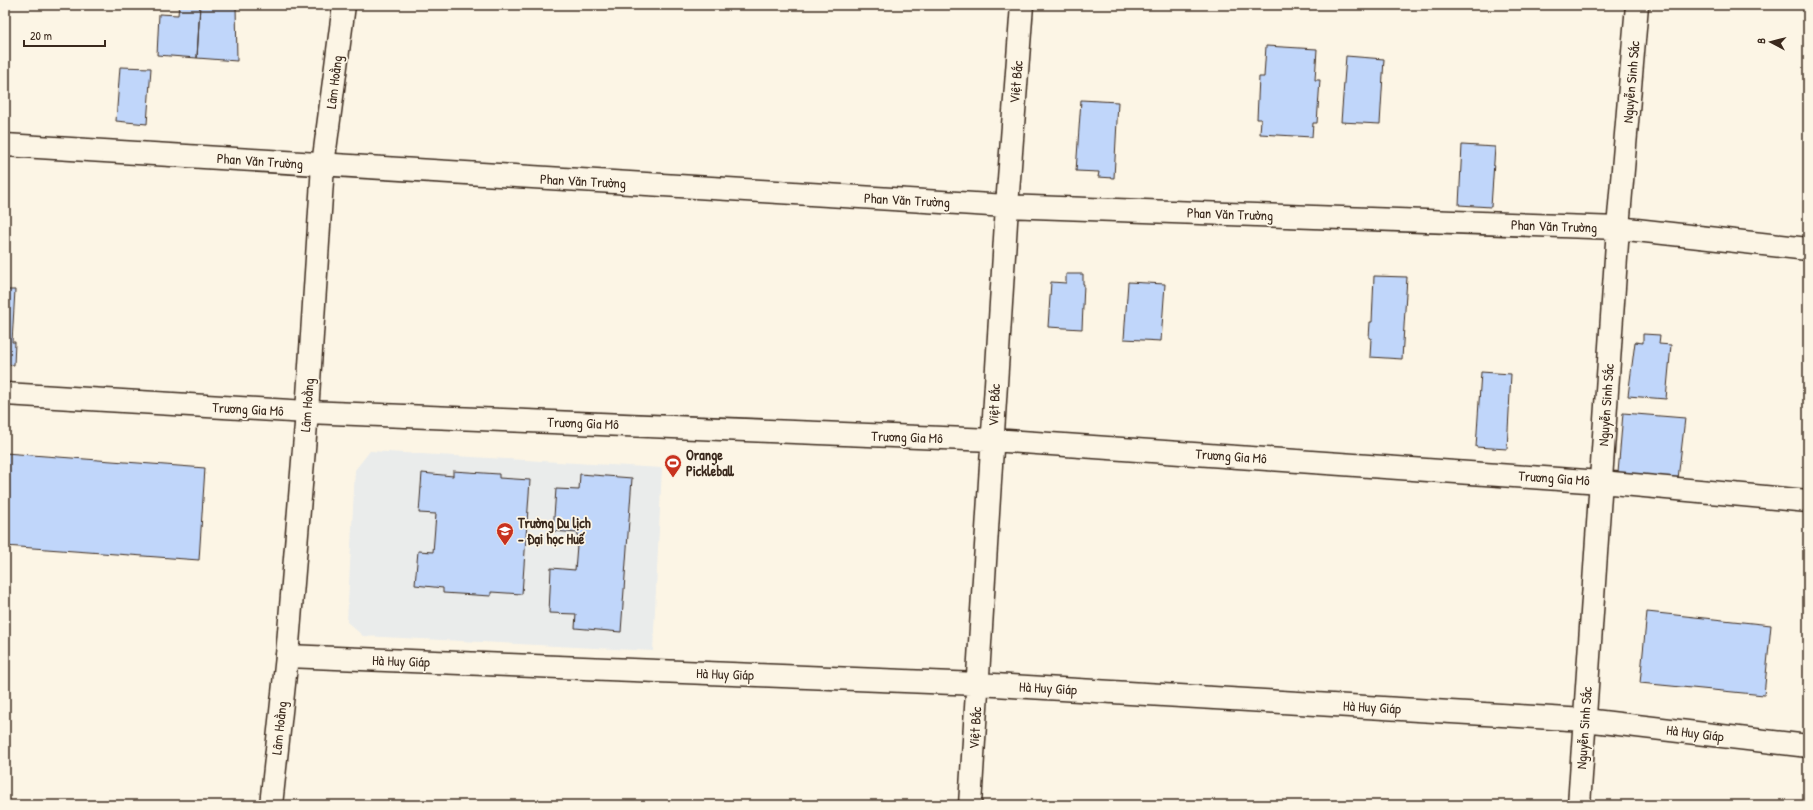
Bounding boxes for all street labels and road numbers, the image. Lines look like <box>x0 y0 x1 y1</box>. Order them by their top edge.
street label: Nguyễn Sinh Sắc <box>1617 39 1645 124</box>
street label: Lâm Hoằng <box>321 54 347 110</box>
street label: Việt Bắc <box>1004 59 1027 104</box>
street label: Phan Văn Trường <box>216 148 304 174</box>
street label: Phan Văn Trường <box>539 169 627 193</box>
street label: Phan Văn Trường <box>863 188 951 212</box>
street label: Phan Văn Trường <box>1187 203 1273 225</box>
street label: Phan Văn Trường <box>1511 215 1597 237</box>
street label: Nguyễn Sinh Sắc <box>1593 363 1619 447</box>
street label: Lâm Hoằng <box>295 378 319 432</box>
street label: Việt Bắc <box>983 383 1004 427</box>
street label: Trương Gia Mô <box>212 397 285 421</box>
street label: Trương Gia Mô <box>547 412 619 434</box>
street label: Trương Gia Mô <box>871 426 943 448</box>
street label: Trương Gia Mô <box>1195 444 1268 468</box>
street label: Trương Gia Mô <box>1518 466 1591 490</box>
street label: Hà Huy Giáp <box>372 650 430 672</box>
street label: Hà Huy Giáp <box>696 663 754 685</box>
street label: Hà Huy Giáp <box>1019 676 1077 700</box>
street label: Nguyễn Sinh Sắc <box>1571 686 1597 770</box>
street label: Hà Huy Giáp <box>1343 695 1401 719</box>
street label: Lâm Hoằng <box>266 700 292 756</box>
street label: Việt Bắc <box>964 705 986 750</box>
street label: Hà Huy Giáp <box>1665 720 1725 746</box>

